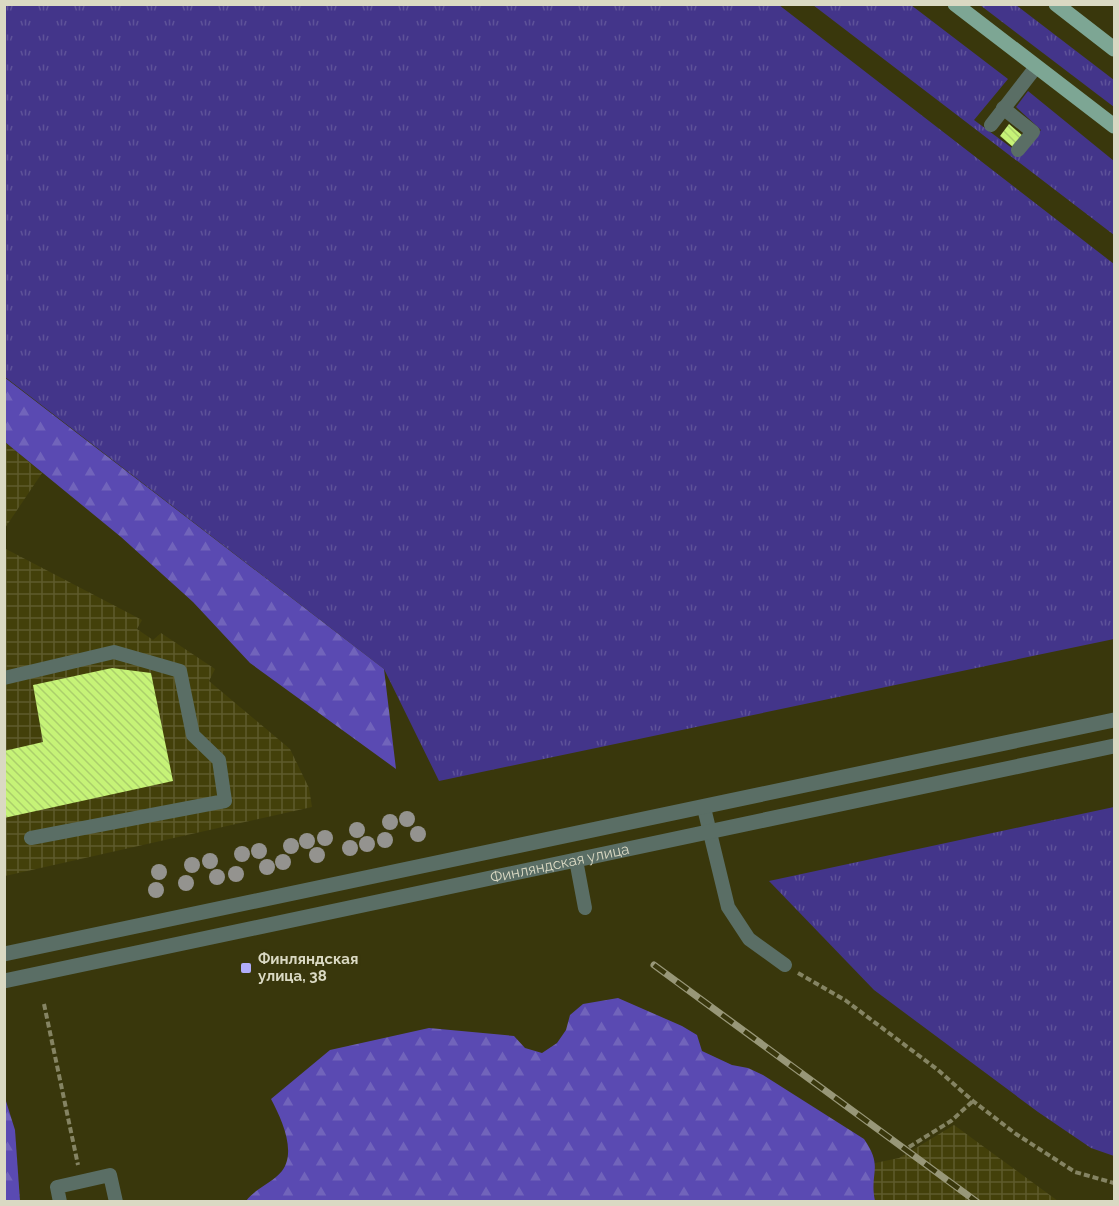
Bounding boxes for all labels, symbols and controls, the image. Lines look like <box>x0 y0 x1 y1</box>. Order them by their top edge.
street label: Финляндская улица <box>489 840 631 887</box>
place label: Финляндская улица, 38 <box>258 950 358 985</box>
marker: Финляндская улица, 38 <box>239 961 253 975</box>

